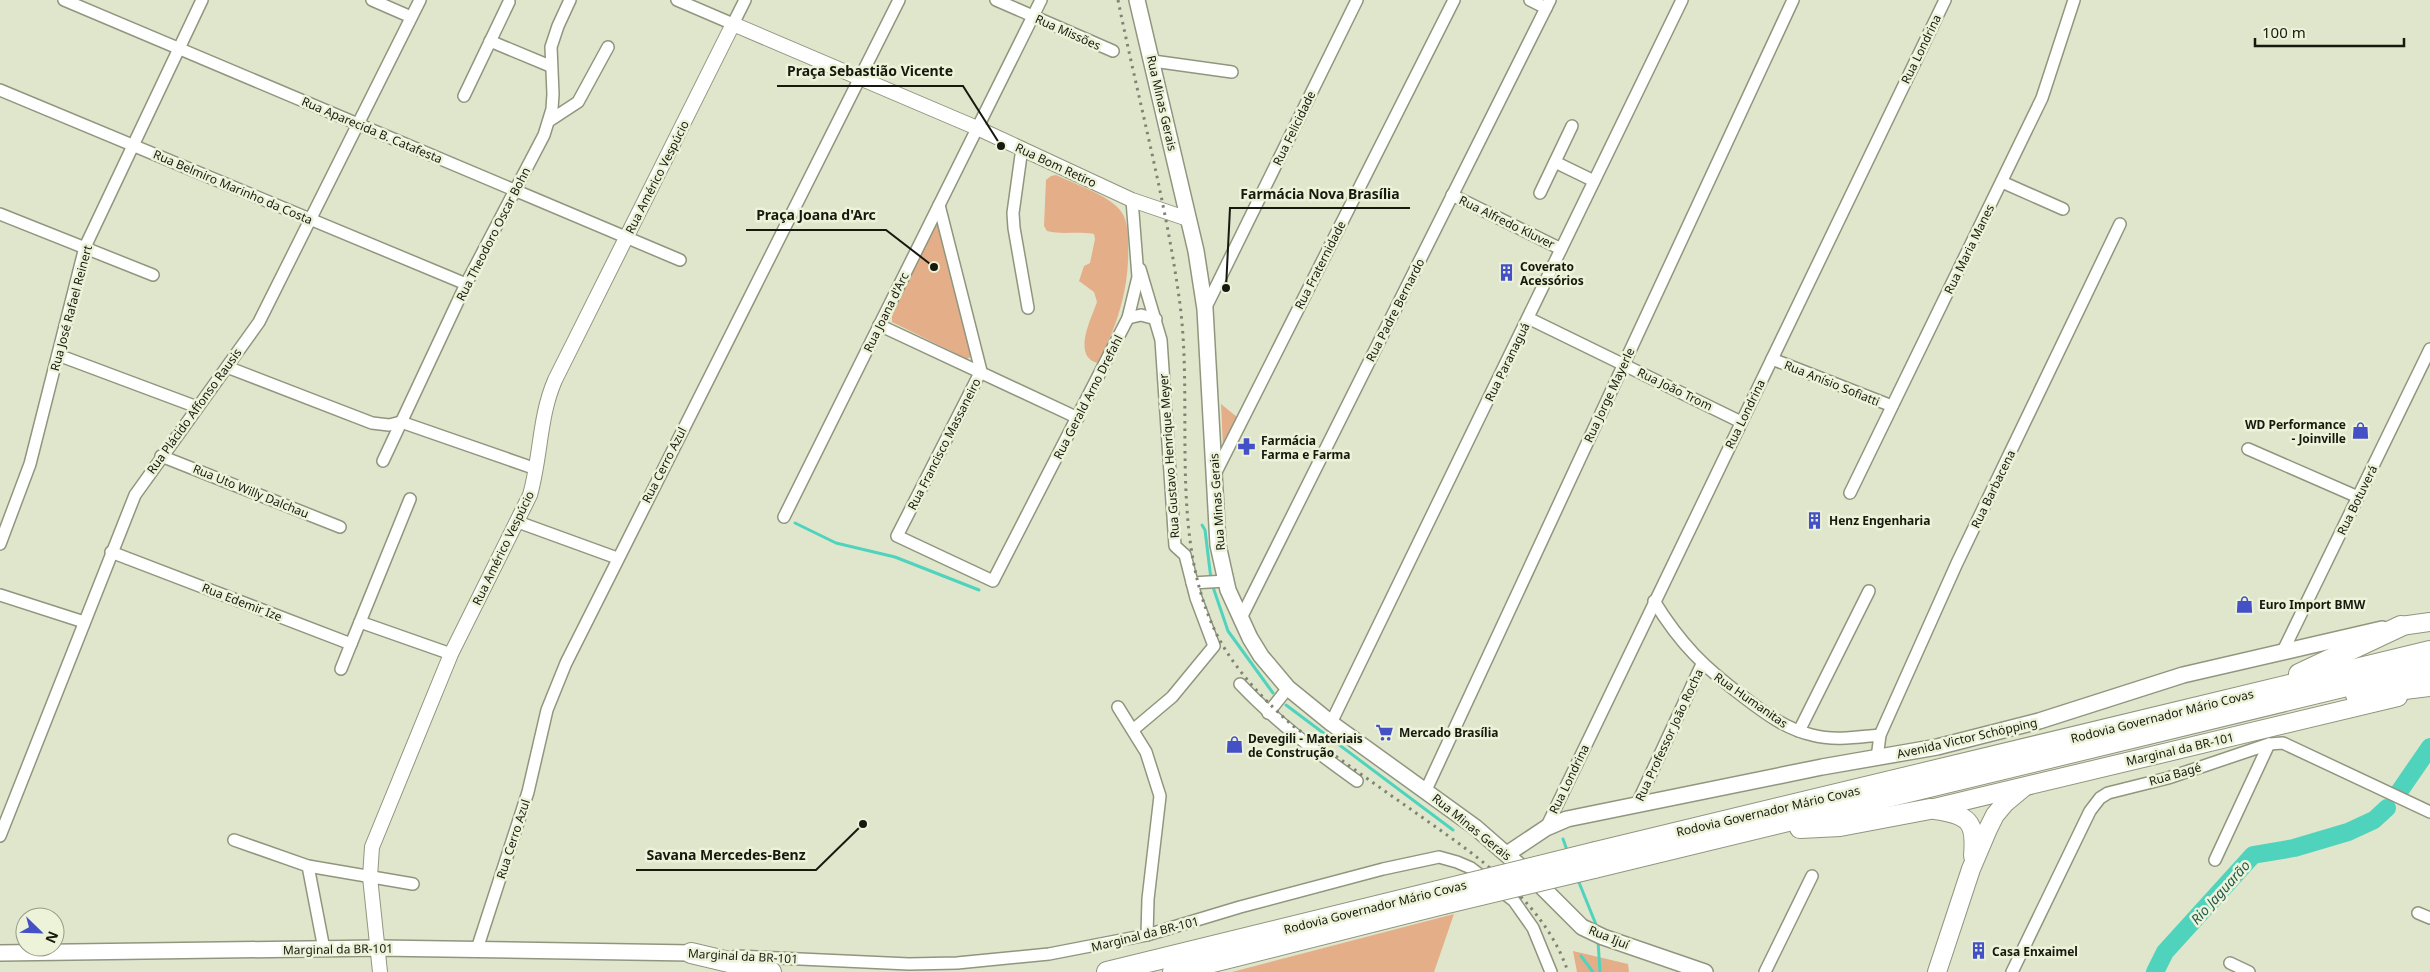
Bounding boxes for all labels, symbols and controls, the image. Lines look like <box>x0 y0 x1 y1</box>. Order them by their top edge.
street label: Rua Missões <box>1033 10 1104 54</box>
street label: Rua Londrina <box>1897 11 1945 87</box>
scale bar <box>2255 15 2404 47</box>
text: 100 m <box>2262 22 2306 42</box>
street label: Rua Minas Gerais <box>1143 54 1181 153</box>
callout: Praça Sebastião Vicente <box>777 57 963 86</box>
text: Praça Sebastião Vicente <box>787 61 953 80</box>
street label: Rua Felicidade <box>1269 88 1320 168</box>
street label: Rua Aparecida B. Catafesta <box>299 93 445 167</box>
street label: Rua Américo Vespúcio <box>621 117 693 237</box>
street label: Rua Bom Retiro <box>1013 139 1099 191</box>
street label: Rua Belmiro Marinho da Costa <box>151 146 315 228</box>
street label: Rua Theodoro Oscar Bohn <box>452 164 534 304</box>
callout: Farmácia Nova Brasília <box>1230 179 1410 208</box>
text: Farmácia Nova Brasília <box>1240 184 1400 203</box>
street label: Rua Alfredo Kluver <box>1456 191 1558 253</box>
callout: Praça Joana d'Arc <box>746 201 886 230</box>
street label: Rua Maria Manes <box>1940 201 1998 297</box>
text: Praça Joana d'Arc <box>756 205 876 224</box>
street label: Rua Fraternidade <box>1290 218 1350 312</box>
street label: Rua José Rafael Reinert <box>46 242 96 373</box>
street label: Rua Padre Bernardo <box>1362 255 1428 365</box>
place label: Coverato Acessórios <box>1520 258 1584 289</box>
building icon: Coverato Acessórios <box>1496 263 1516 283</box>
street label: Rua Joana d'Arc <box>859 269 913 355</box>
street label: Rua Paranaguá <box>1481 320 1533 404</box>
street label: Rua Gerald Arno Drefahl <box>1049 332 1127 462</box>
street label: Rua Plácido Affonso Rausis <box>143 345 246 477</box>
street label: Rua Jorge Mayerle <box>1580 345 1639 445</box>
street label: Rua Anísio Sofiatti <box>1782 356 1882 410</box>
street label: Rua João Trom <box>1635 363 1715 415</box>
street label: Rua Gustavo Henrique Meyer <box>1155 373 1183 539</box>
street label: Rua Francisco Massaneiro <box>903 375 985 513</box>
street label: Rua Londrina <box>1721 376 1769 452</box>
place label: WD Performance - Joinville <box>2245 416 2346 447</box>
shop icon: WD Performance - Joinville <box>2350 421 2370 441</box>
street label: Rua Cerro Azul <box>638 424 690 506</box>
place label: Farmácia Farma e Farma <box>1261 432 1350 463</box>
pharmacy icon: Farmácia Farma e Farma <box>1237 437 1257 457</box>
street label: Rua Barbacena <box>1967 447 2019 531</box>
street label: Rua Minas Gerais <box>1205 453 1229 551</box>
street label: Rua Uto Willy Dalchau <box>190 460 312 522</box>
street label: Rua Botuverá <box>2333 462 2381 538</box>
street label: Rua Américo Vespúcio <box>468 488 538 608</box>
building icon: Henz Engenharia <box>1805 510 1825 530</box>
place label: Henz Engenharia <box>1829 512 1930 529</box>
street label: Rua Edemir Ize <box>200 579 285 625</box>
shop icon: Euro Import BMW <box>2235 594 2255 614</box>
place label: Euro Import BMW <box>2259 596 2366 613</box>
street label: Rua Professor João Rocha <box>1631 666 1707 804</box>
street label: Rua Humanitas <box>1711 668 1791 732</box>
street label: Rodovia Governador Mário Covas <box>2069 685 2255 747</box>
street label: Avenida Victor Schöpping <box>1895 714 2039 762</box>
supermarket icon: Mercado Brasília <box>1375 722 1395 742</box>
place label: Mercado Brasília <box>1399 724 1498 741</box>
street label: Marginal da BR-101 <box>2124 728 2236 770</box>
place label: Devegili - Materiais de Construção <box>1248 730 1363 761</box>
shop icon: Devegili - Materiais de Construção <box>1224 735 1244 755</box>
street label: Rua Londrina <box>1545 741 1593 817</box>
street label: Rua Bagé <box>2147 758 2203 790</box>
street label: Rodovia Governador Mário Covas <box>1675 782 1862 840</box>
street label: Rua Minas Gerais <box>1429 790 1515 864</box>
street label: Rua Cerro Azul <box>492 797 534 881</box>
callout: Savana Mercedes-Benz <box>636 841 816 870</box>
text: Savana Mercedes-Benz <box>646 845 806 864</box>
water label: Rio Jaguarão <box>2186 856 2254 928</box>
street label: Rodovia Governador Mário Covas <box>1282 876 1468 938</box>
north arrow <box>15 907 65 957</box>
street label: Marginal da BR-101 <box>1089 912 1201 956</box>
street label: Rua Ijuí <box>1586 921 1633 953</box>
text: N <box>41 928 63 946</box>
street label: Marginal da BR-101 <box>283 940 393 958</box>
building icon: Casa Enxaimel <box>1968 941 1988 961</box>
place label: Casa Enxaimel <box>1992 943 2078 960</box>
street label: Marginal da BR-101 <box>688 945 798 967</box>

